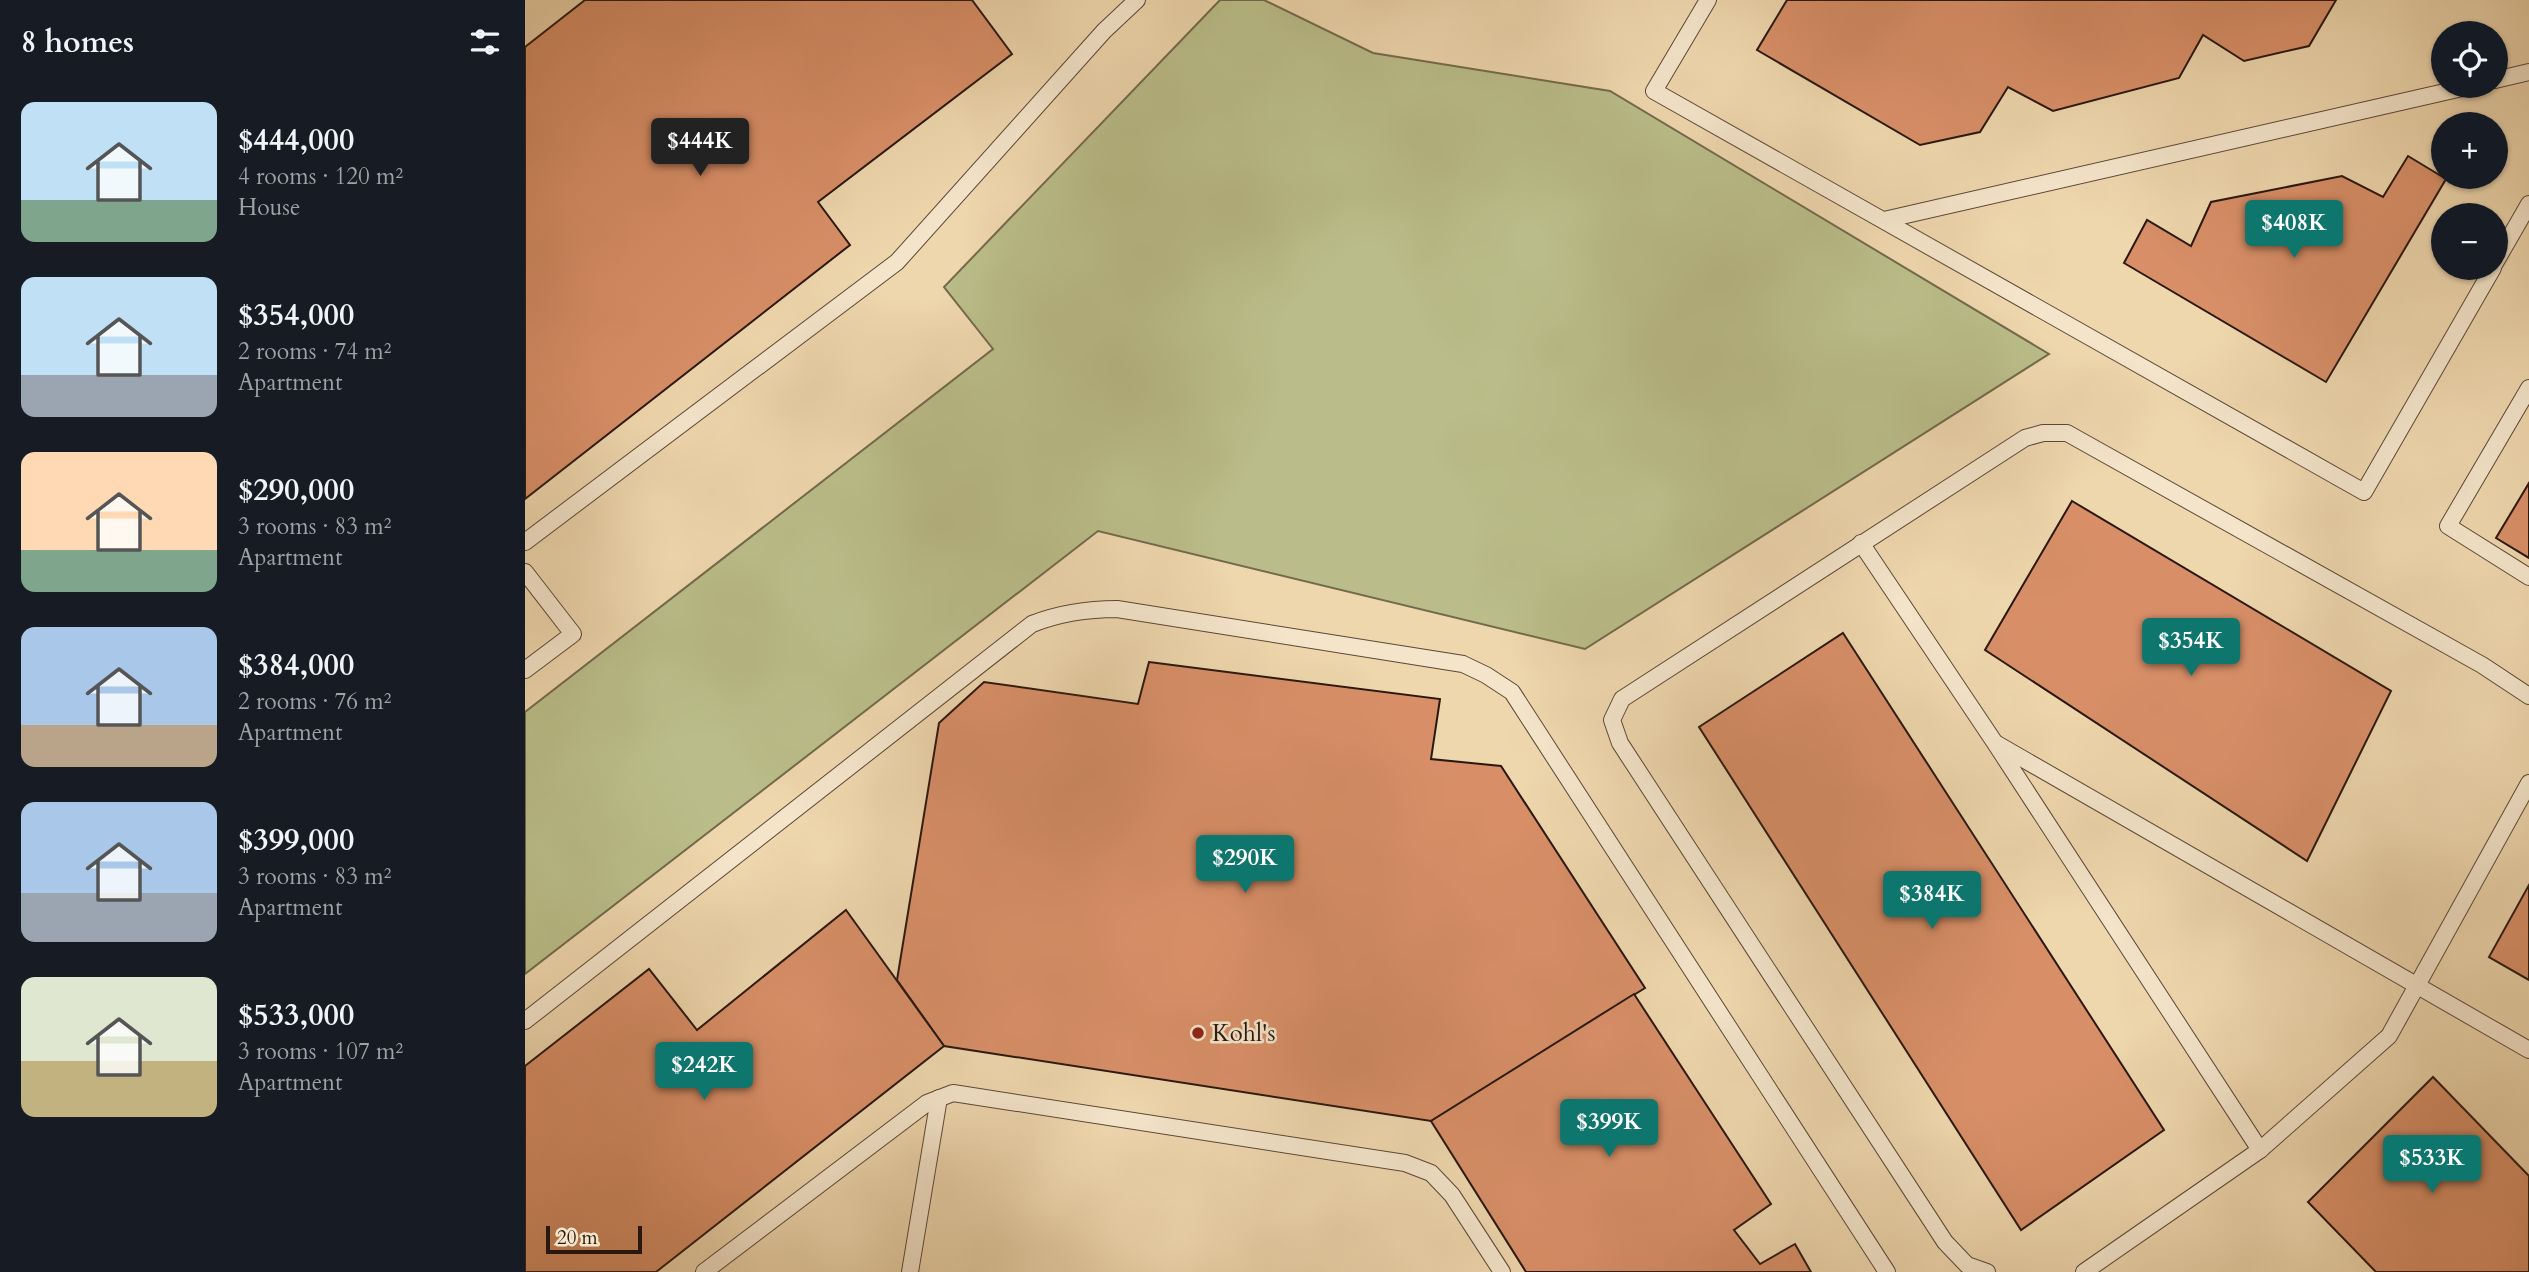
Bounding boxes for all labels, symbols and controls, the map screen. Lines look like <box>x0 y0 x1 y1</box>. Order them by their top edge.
map controls <box>2431 21 2508 280</box>
button: locate <box>2431 21 2508 98</box>
text: 8 homes <box>21 22 134 63</box>
icon: filters <box>466 23 504 61</box>
button: + <box>2431 112 2508 189</box>
pin: $444K <box>651 118 749 178</box>
text: $444,000 <box>238 120 354 161</box>
text: $444K <box>667 125 733 156</box>
icon: home <box>77 130 161 214</box>
text: 4 rooms · 120 m² <box>238 161 403 192</box>
text: House <box>238 192 300 223</box>
pin: $408K <box>2245 201 2343 260</box>
button: − <box>2431 203 2508 280</box>
text: $408K <box>2261 207 2327 238</box>
text: $354,000 <box>238 295 354 336</box>
icon: home <box>77 305 161 389</box>
text: 2 rooms · 74 m² <box>238 336 391 367</box>
text: Apartment <box>238 367 342 398</box>
text: $290,000 <box>238 470 354 511</box>
icon: home <box>77 480 161 564</box>
text: 3 rooms · 83 m² <box>238 511 391 542</box>
text: Apartment <box>238 542 342 573</box>
pin: $354K <box>2142 618 2240 678</box>
text: $354K <box>2158 625 2224 656</box>
text: $384,000 <box>238 645 354 686</box>
icon: home <box>77 655 161 739</box>
text: 2 rooms · 76 m² <box>238 686 391 717</box>
text: Apartment <box>238 717 342 748</box>
text: $399,000 <box>238 820 354 861</box>
icon: home <box>77 830 161 914</box>
pin: $290K <box>1196 836 1294 895</box>
text: $290K <box>1212 842 1278 873</box>
text: 3 rooms · 83 m² <box>238 861 391 892</box>
pin: $384K <box>1883 872 1981 931</box>
text: $384K <box>1899 878 1965 909</box>
text: Apartment <box>238 892 342 923</box>
text: $533,000 <box>238 995 354 1036</box>
icon: home <box>77 1005 161 1089</box>
place label: Kohl's <box>1212 1017 1276 1050</box>
marker: Kohl's <box>1190 1025 1206 1041</box>
text: 3 rooms · 107 m² <box>238 1036 403 1067</box>
pin: $242K <box>655 1042 753 1102</box>
text: $242K <box>671 1049 737 1080</box>
text: Apartment <box>238 1067 342 1098</box>
pin: $399K <box>1560 1100 1658 1159</box>
text: $399K <box>1576 1106 1642 1137</box>
pin: $533K <box>2383 1136 2481 1195</box>
text: $533K <box>2399 1142 2465 1173</box>
scale bar <box>546 1223 642 1255</box>
text: 20 m <box>557 1225 598 1251</box>

